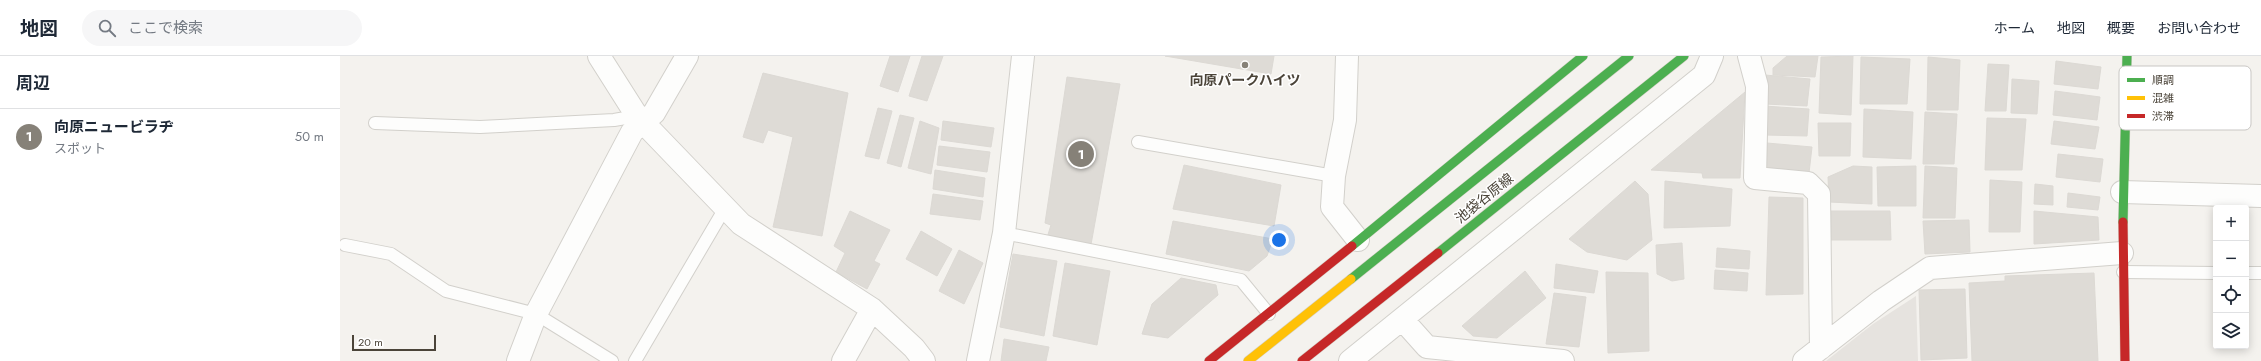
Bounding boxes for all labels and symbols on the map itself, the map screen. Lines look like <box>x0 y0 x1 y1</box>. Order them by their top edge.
marker: 向原パークハイツ <box>1240 60 1250 70</box>
legend <box>2119 66 2251 130</box>
place label: 向原パークハイツ <box>1189 70 1301 90</box>
text: 順調 <box>2152 72 2174 88</box>
text: 混雑 <box>2152 90 2174 106</box>
text: 渋滞 <box>2152 108 2174 124</box>
pin: 1 <box>1068 139 1094 169</box>
street label: 池袋谷原線 <box>1451 168 1517 228</box>
your location <box>1269 230 1289 250</box>
scale bar <box>352 333 436 352</box>

